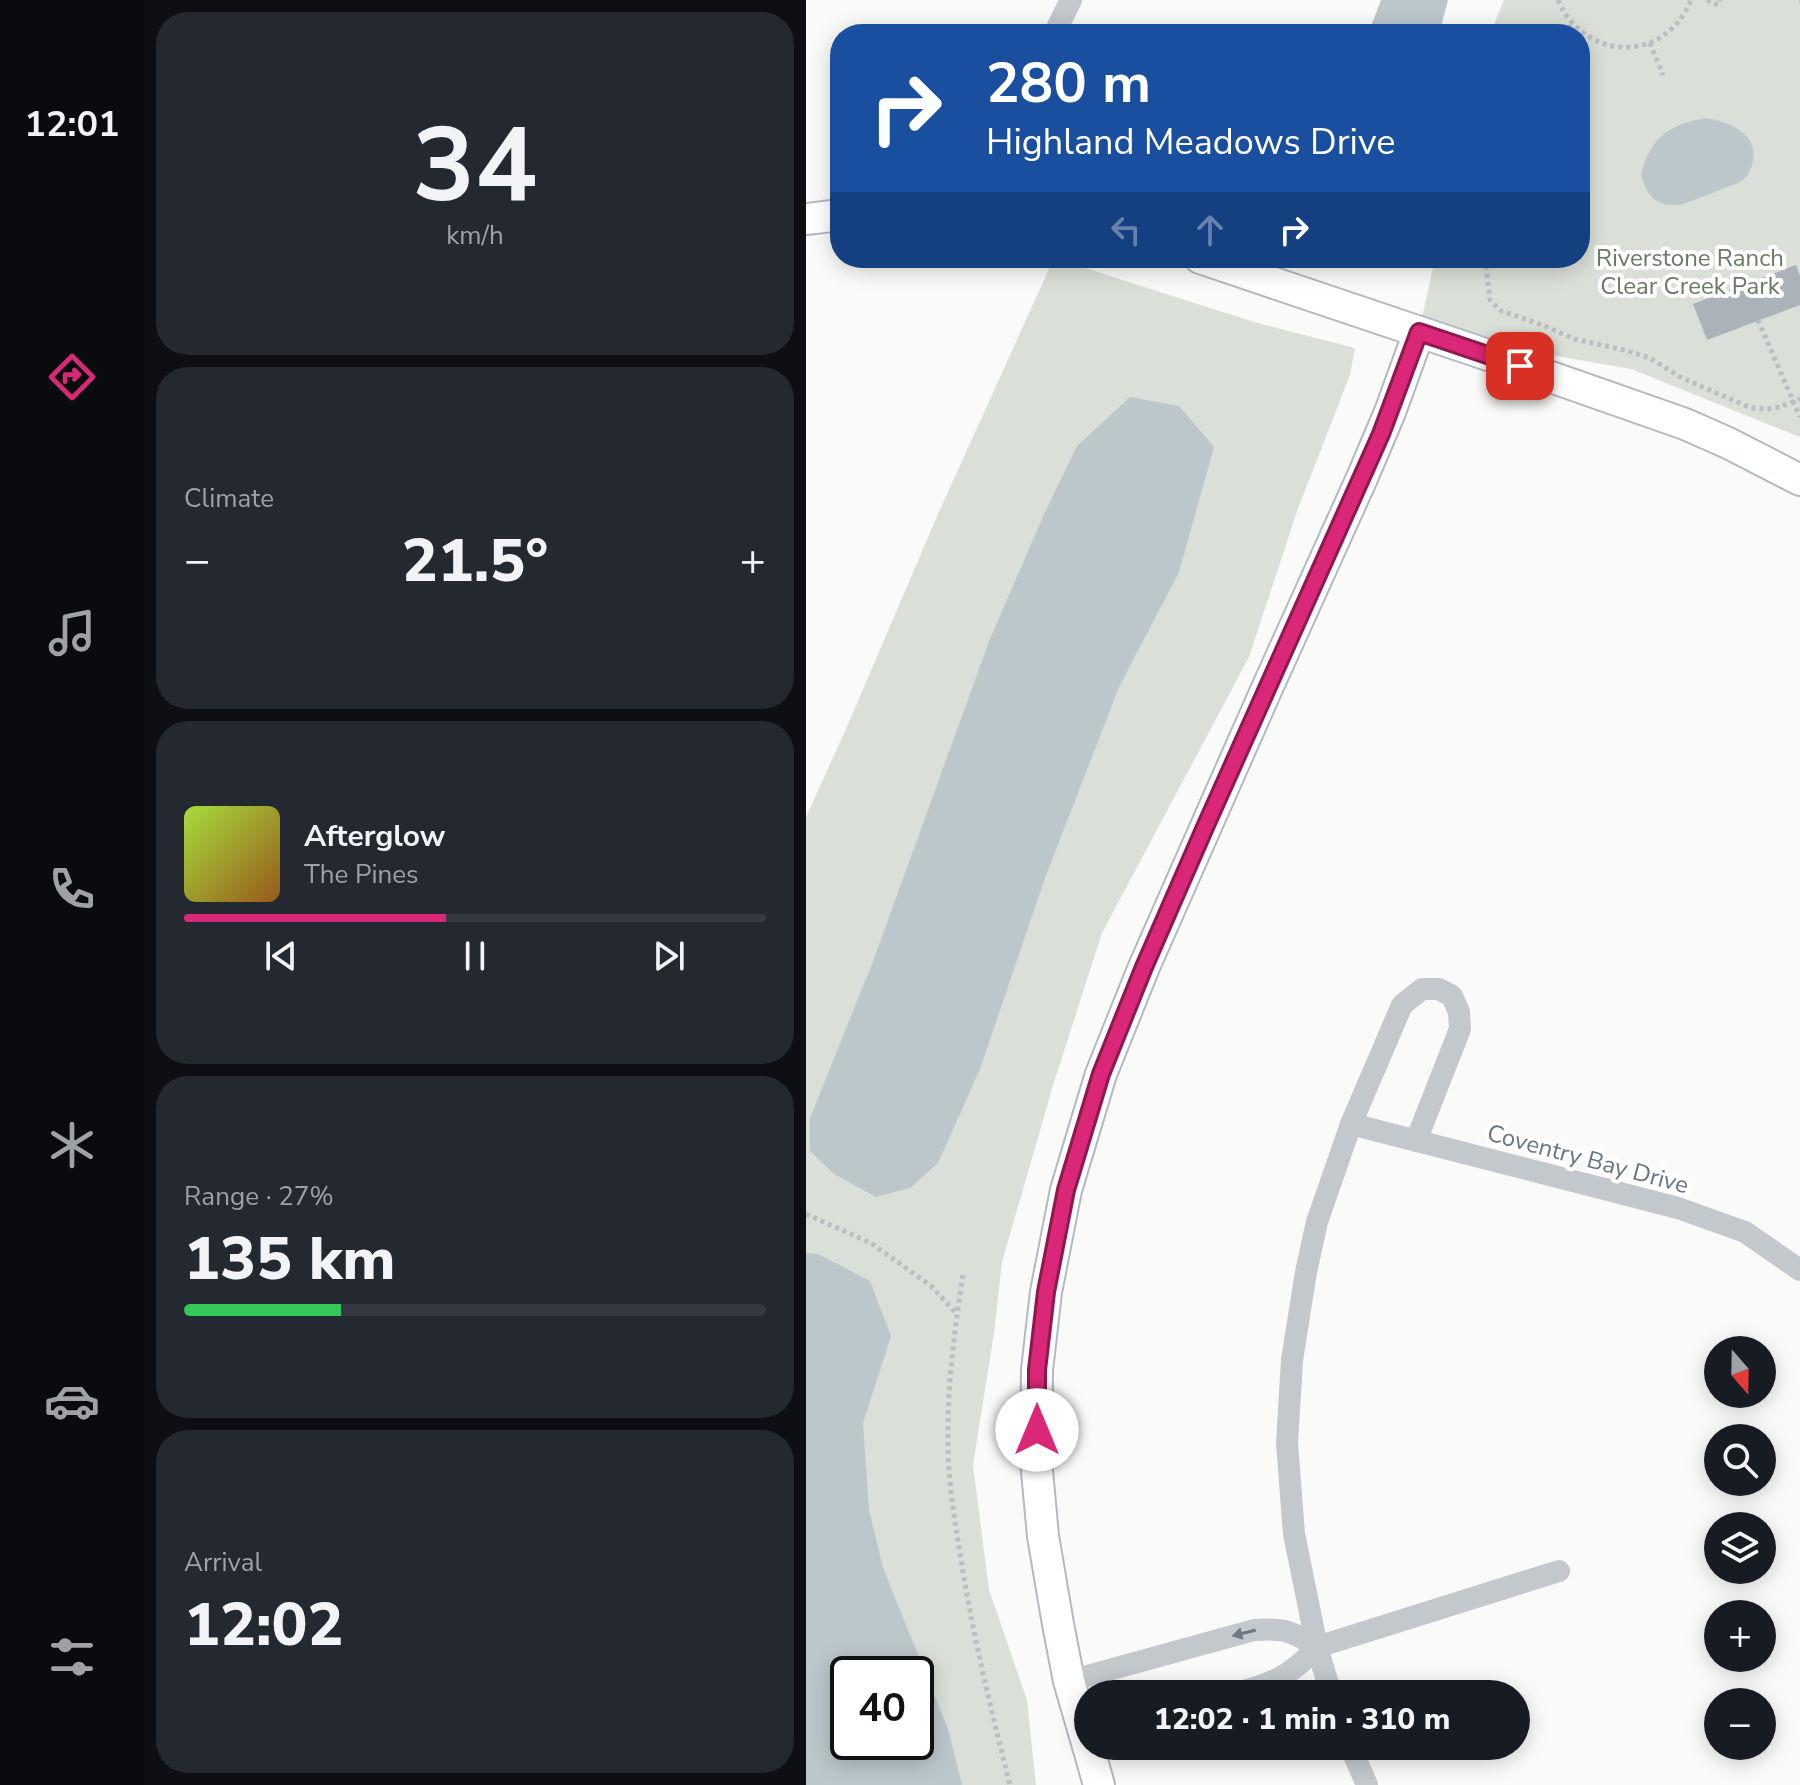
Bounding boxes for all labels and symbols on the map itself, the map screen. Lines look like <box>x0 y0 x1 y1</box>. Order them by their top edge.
park label: Riverstone Ranch Clear Creek Park <box>1596 242 1784 302</box>
pin <box>1486 332 1554 400</box>
street label: Coventry Bay Drive <box>1484 1117 1692 1201</box>
north arrow <box>1704 1336 1776 1408</box>
position arrow <box>995 1388 1079 1472</box>
one-way arrow <box>1232 1627 1257 1639</box>
speed limit sign: 40 <box>830 1656 934 1760</box>

